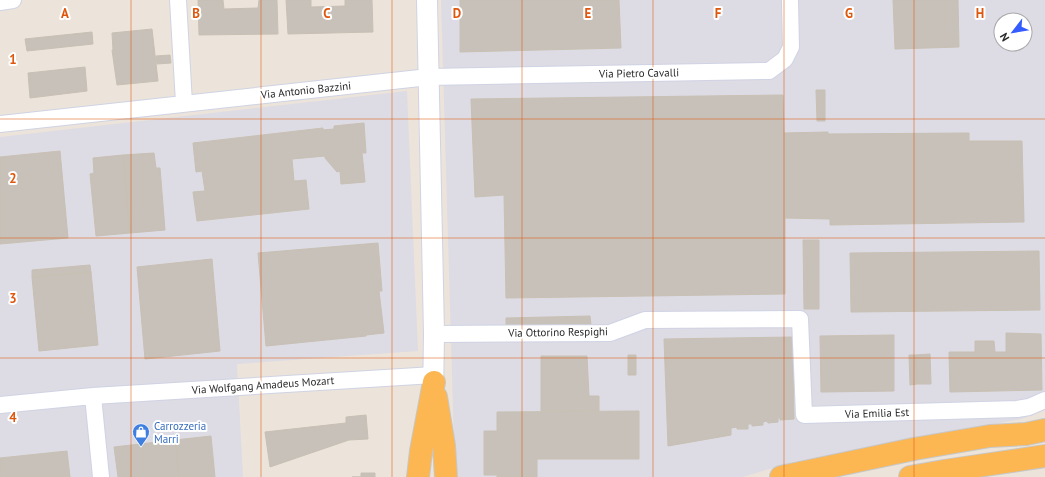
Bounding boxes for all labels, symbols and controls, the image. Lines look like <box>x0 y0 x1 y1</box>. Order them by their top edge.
text: A <box>61 5 69 22</box>
text: B <box>192 5 200 22</box>
text: C <box>323 5 331 22</box>
text: D <box>453 5 461 22</box>
text: E <box>585 5 592 22</box>
text: F <box>715 5 722 22</box>
text: G <box>845 5 853 22</box>
text: H <box>976 5 984 22</box>
north arrow <box>993 12 1033 52</box>
text: N <box>997 30 1012 44</box>
text: 1 <box>9 51 17 68</box>
street label: Via Pietro Cavalli <box>598 65 679 81</box>
street label: Via Antonio Bazzini <box>259 78 352 102</box>
text: 2 <box>9 170 17 187</box>
text: 3 <box>9 290 17 307</box>
street label: Via Ottorino Respighi <box>507 324 608 340</box>
street label: Via Wolfgang Amadeus Mozart <box>190 373 335 397</box>
street label: Via Emilia Est <box>844 405 910 421</box>
text: 4 <box>9 409 17 426</box>
place label: Carrozzeria Marri <box>154 419 206 446</box>
shop icon: Carrozzeria Marri <box>131 422 151 447</box>

